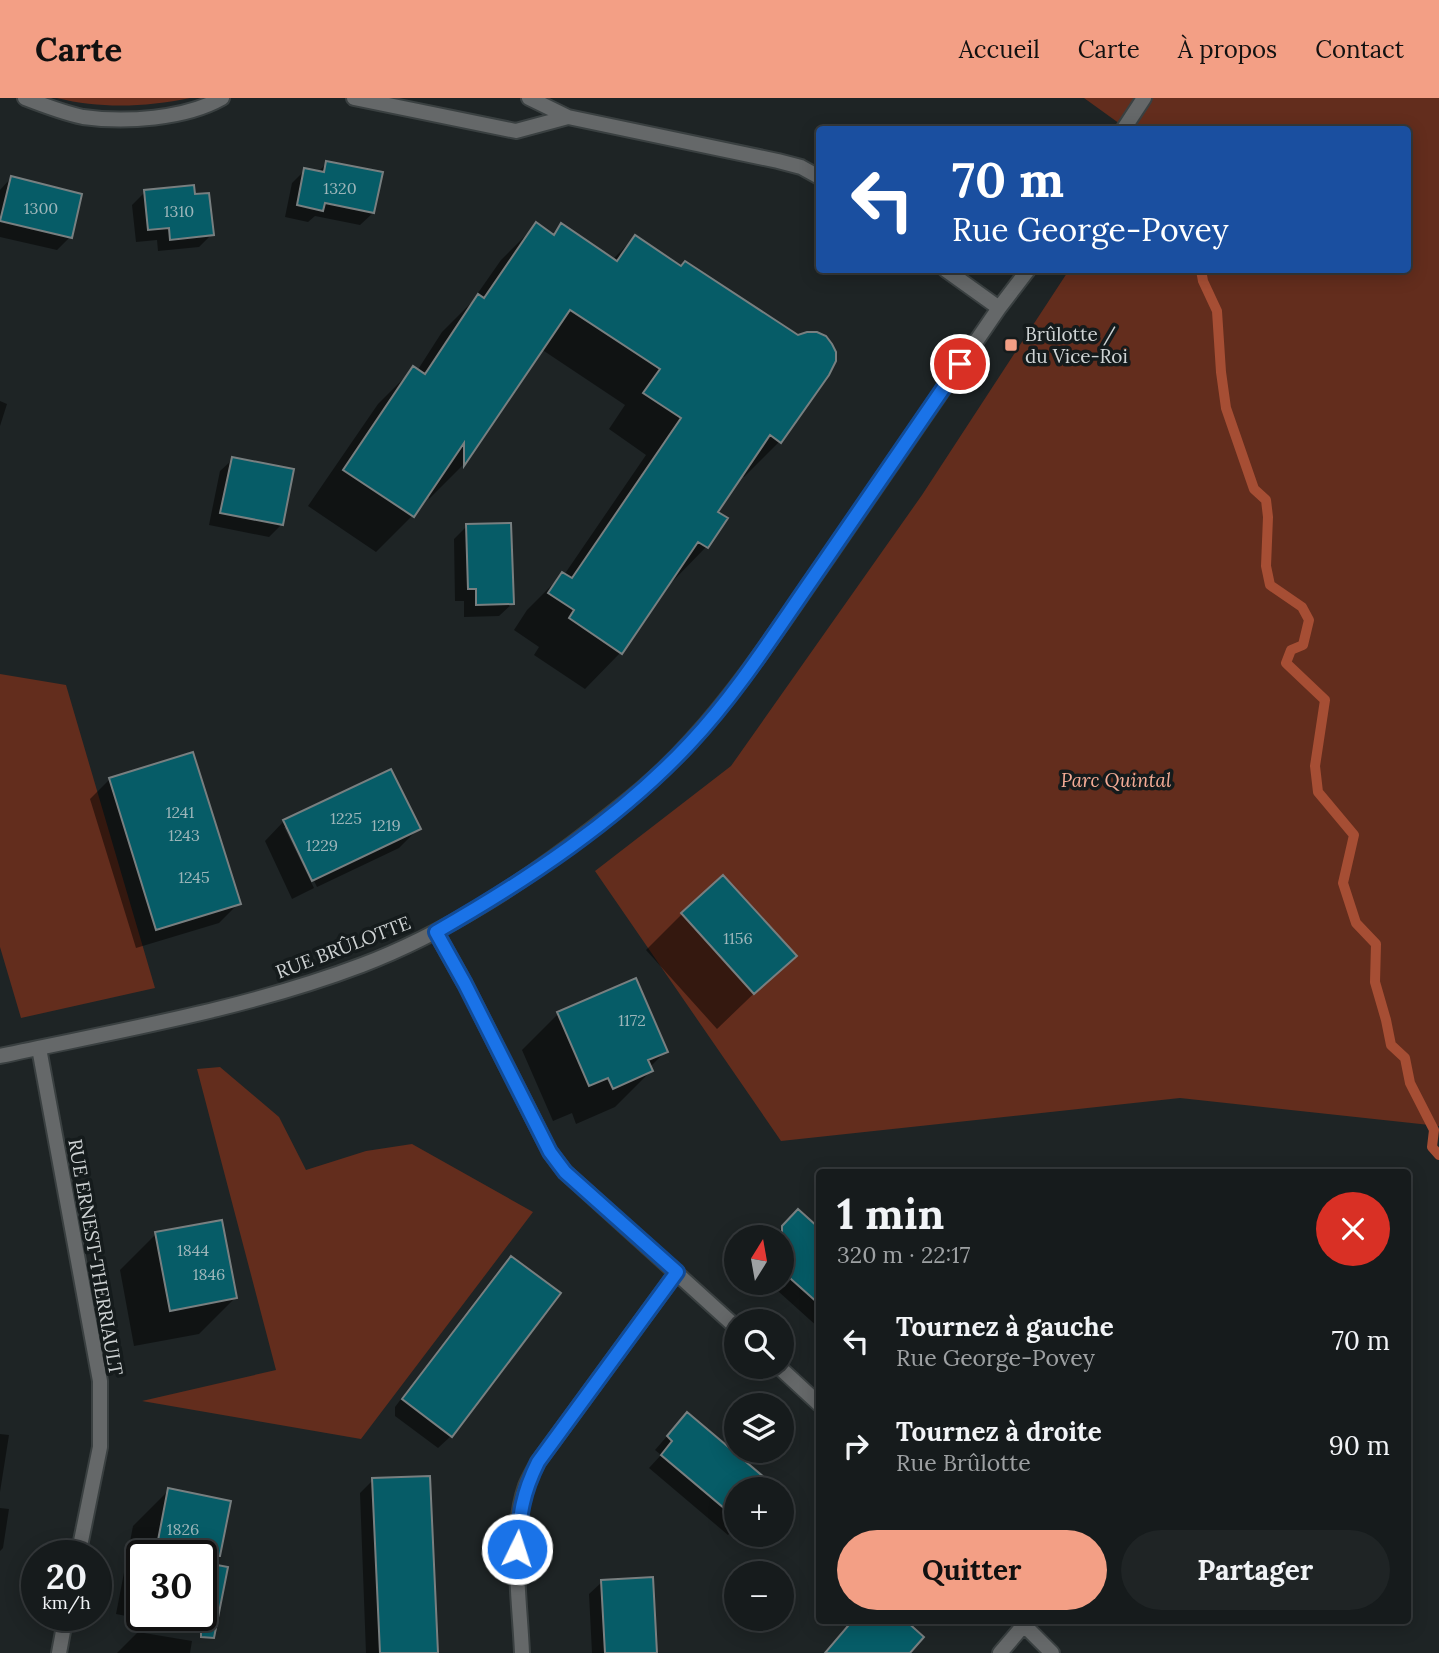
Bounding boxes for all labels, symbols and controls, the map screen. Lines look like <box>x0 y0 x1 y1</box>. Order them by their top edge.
text: Carte <box>35 28 122 70</box>
text: Accueil <box>959 34 1040 65</box>
text: Carte <box>1078 34 1140 65</box>
text: À propos <box>1178 34 1277 65</box>
text: Contact <box>1315 34 1404 65</box>
text: 70 m <box>952 148 1064 210</box>
icon: left <box>837 154 928 245</box>
house number: 1320 <box>323 178 357 198</box>
house number: 1300 <box>24 198 58 218</box>
house number: 1310 <box>164 201 194 221</box>
text: Rue George-Povey <box>952 209 1229 250</box>
place label: Brûlotte / du Vice-Roi <box>1025 322 1128 368</box>
pin <box>930 334 990 394</box>
marker: Brûlotte / du Vice-Roi <box>1003 337 1019 353</box>
icon: arrive <box>941 345 979 383</box>
park label: Parc Quintal <box>1061 768 1172 792</box>
house number: 1241 <box>166 802 194 822</box>
house number: 1225 <box>330 808 362 828</box>
house number: 1219 <box>371 815 401 835</box>
house number: 1243 <box>168 825 200 845</box>
house number: 1229 <box>306 835 338 855</box>
house number: 1245 <box>178 867 210 887</box>
street label: RUE BRÛLOTTE <box>272 910 414 984</box>
house number: 1156 <box>723 928 753 948</box>
house number: 1172 <box>618 1010 646 1030</box>
street label: RUE ERNEST-THERRIAULT <box>63 1137 129 1377</box>
text: 1 min <box>837 1187 944 1241</box>
button: close <box>1316 1192 1390 1266</box>
north arrow <box>724 1225 794 1295</box>
map controls <box>724 1225 794 1631</box>
house number: 1844 <box>177 1240 209 1260</box>
text: 320 m · 22:17 <box>837 1240 970 1269</box>
house number: 1846 <box>193 1264 225 1284</box>
button: search <box>724 1309 794 1379</box>
text: Tournez à gauche <box>896 1310 1114 1343</box>
icon: left <box>837 1322 875 1360</box>
text: 70 m <box>1332 1324 1390 1357</box>
text: Rue George-Povey <box>896 1343 1095 1372</box>
button: layers <box>724 1393 794 1463</box>
text: Tournez à droite <box>896 1415 1102 1448</box>
icon: right <box>837 1427 875 1465</box>
text: 90 m <box>1329 1429 1390 1462</box>
text: Rue Brûlotte <box>896 1448 1031 1477</box>
button: + <box>724 1477 794 1547</box>
position arrow <box>480 1512 554 1586</box>
house number: 1826 <box>167 1519 199 1539</box>
button: Quitter <box>837 1530 1107 1610</box>
button: Partager <box>1121 1530 1390 1610</box>
speed limit sign: 30 <box>126 1540 217 1631</box>
text: 20 <box>46 1554 87 1599</box>
button: − <box>724 1561 794 1631</box>
text: km/h <box>42 1591 91 1614</box>

